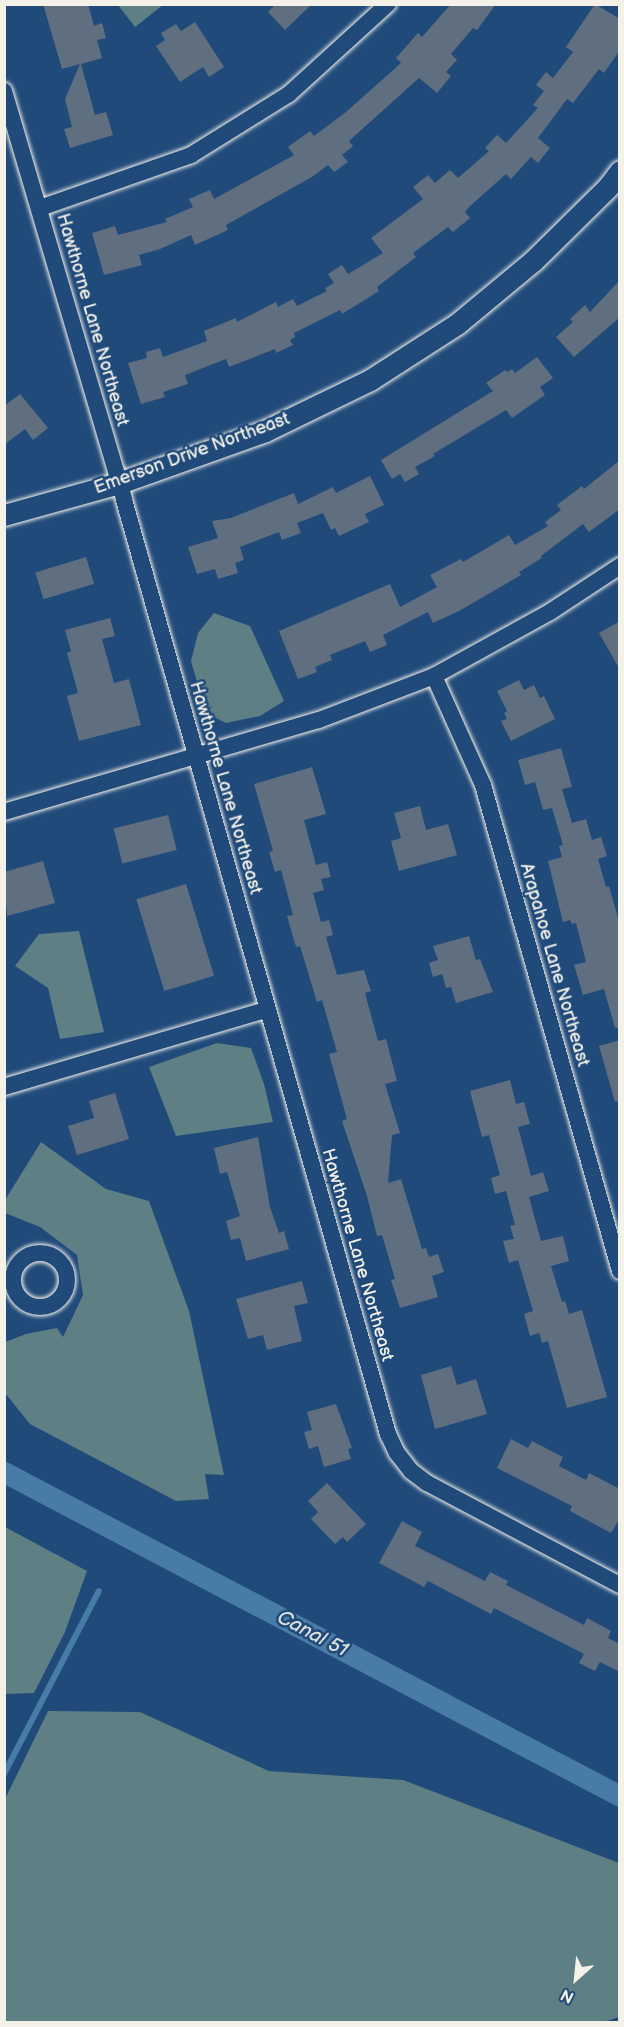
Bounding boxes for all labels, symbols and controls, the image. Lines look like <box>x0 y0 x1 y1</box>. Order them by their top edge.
street label: Hawthorne Lane Northeast <box>51 211 133 429</box>
street label: Emerson Drive Northeast <box>91 409 293 499</box>
street label: Hawthorne Lane Northeast <box>184 679 266 897</box>
street label: Arapahoe Lane Northeast <box>515 861 593 1069</box>
street label: Hawthorne Lane Northeast <box>316 1146 398 1364</box>
water label: Canal 51 <box>273 1605 351 1663</box>
north arrow <box>546 1949 606 2009</box>
text: N <box>558 1984 577 2007</box>

